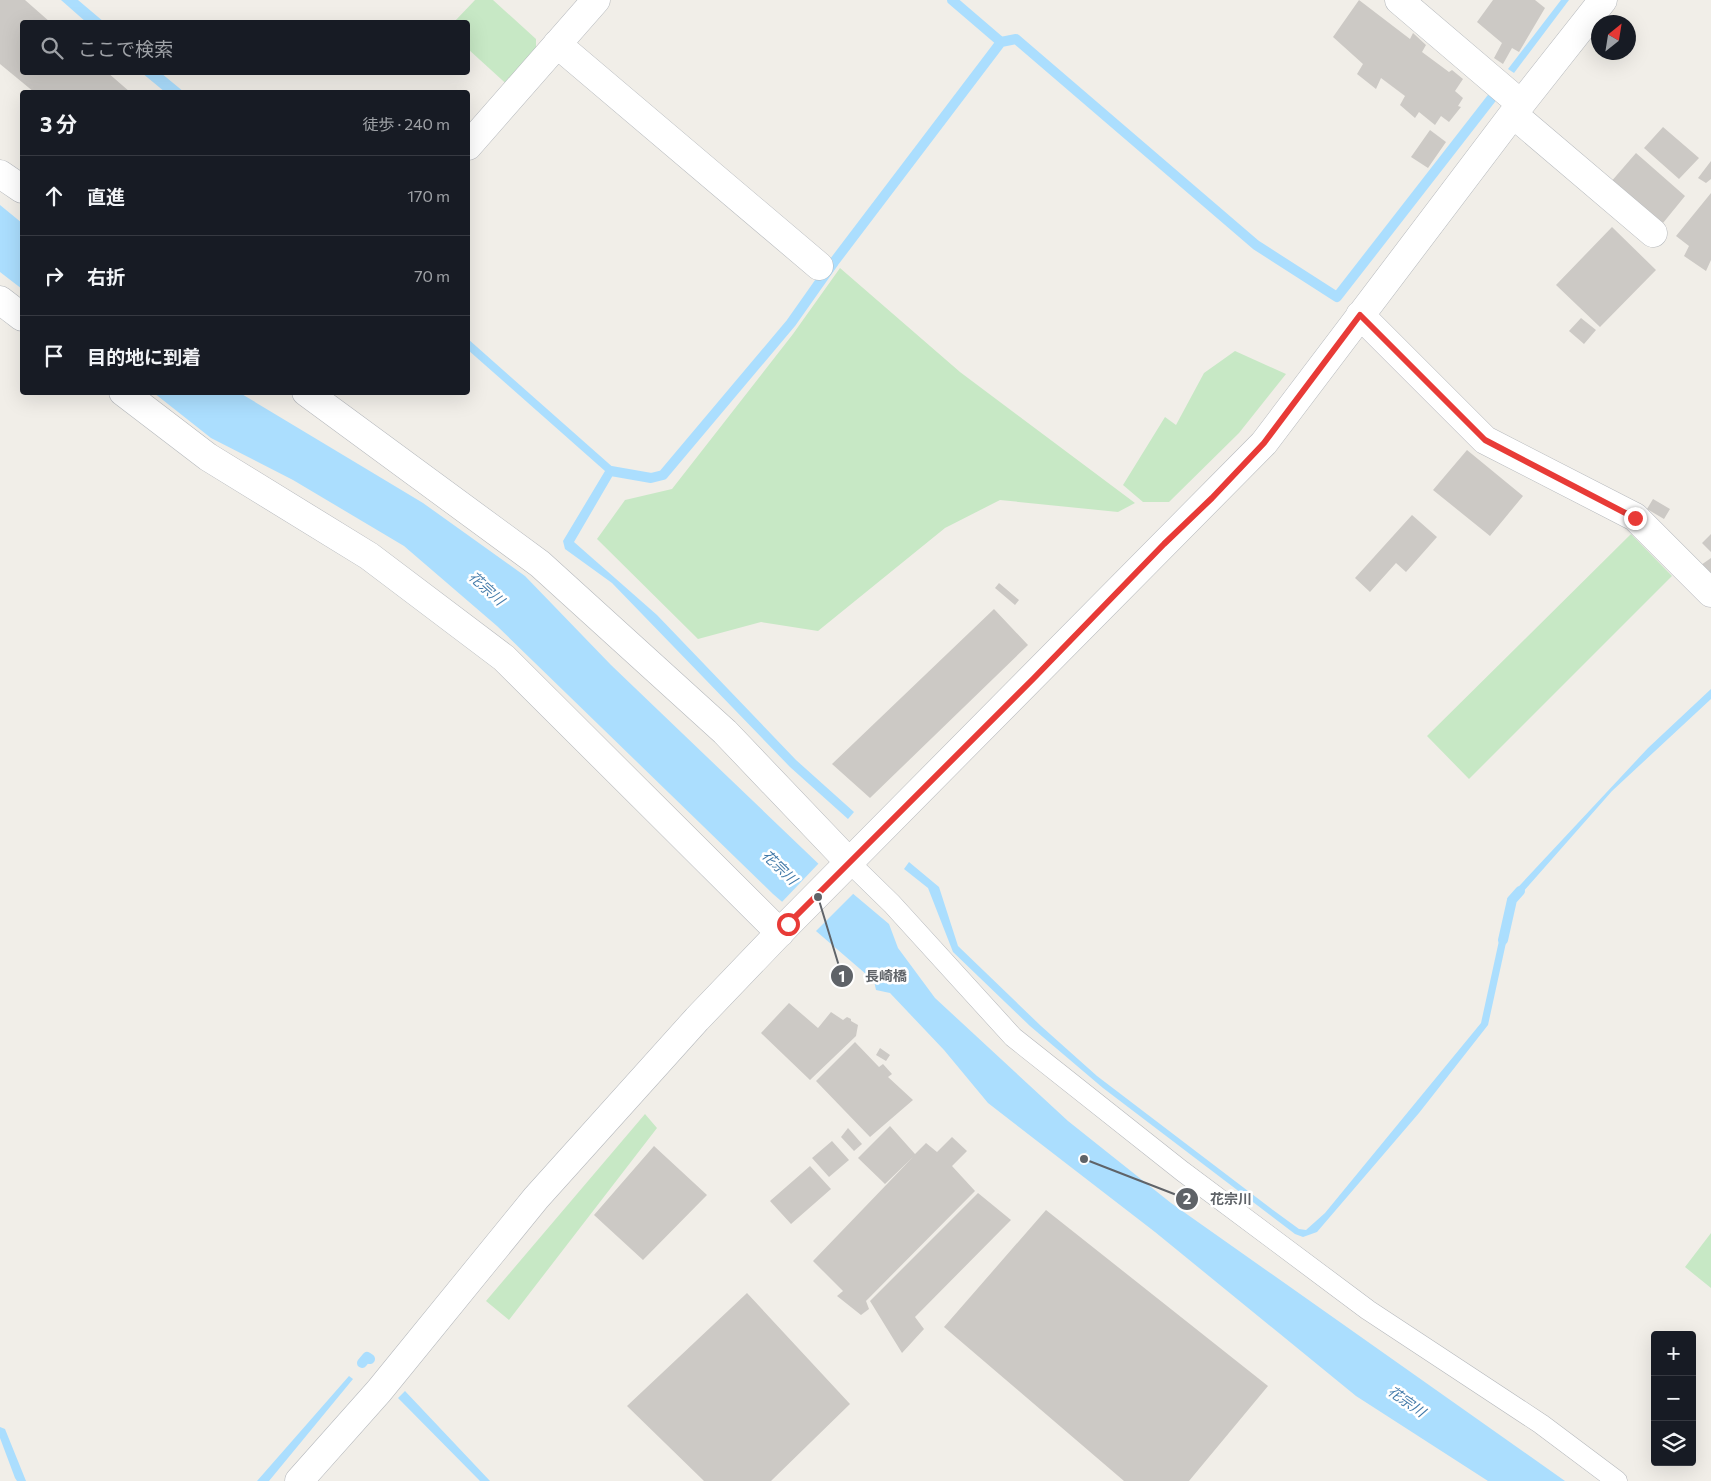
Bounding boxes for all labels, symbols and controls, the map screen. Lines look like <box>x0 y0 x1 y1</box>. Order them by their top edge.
north arrow <box>1591 15 1636 60</box>
search box <box>20 20 470 75</box>
icon: search <box>38 34 66 62</box>
text: ここで検索 <box>78 37 173 60</box>
text: 3 分 <box>40 111 77 136</box>
text: 徒歩 · 240 m <box>362 114 450 133</box>
icon: ahead <box>40 182 68 210</box>
text: 直進 <box>87 185 125 208</box>
text: 170 m <box>407 186 450 205</box>
icon: right <box>40 262 68 290</box>
text: 右折 <box>87 265 125 288</box>
text: 70 m <box>414 266 450 285</box>
icon: arrive <box>40 342 68 370</box>
text: 目的地に到着 <box>87 345 201 368</box>
route end <box>1624 507 1647 530</box>
water label: 花宗川 <box>466 568 510 610</box>
water label: 花宗川 <box>759 846 802 889</box>
route start <box>777 913 800 936</box>
callout: 長崎橋 <box>830 962 917 991</box>
text: 1 <box>839 967 845 985</box>
text: 長崎橋 <box>865 967 907 984</box>
callout: 花宗川 <box>1175 1184 1262 1213</box>
text: 2 <box>1183 1189 1191 1207</box>
text: 花宗川 <box>1210 1190 1252 1207</box>
map controls <box>1651 1331 1696 1466</box>
button: + <box>1651 1331 1696 1376</box>
button: − <box>1651 1376 1696 1421</box>
water label: 花宗川 <box>1385 1382 1431 1421</box>
button: layers <box>1651 1421 1696 1466</box>

